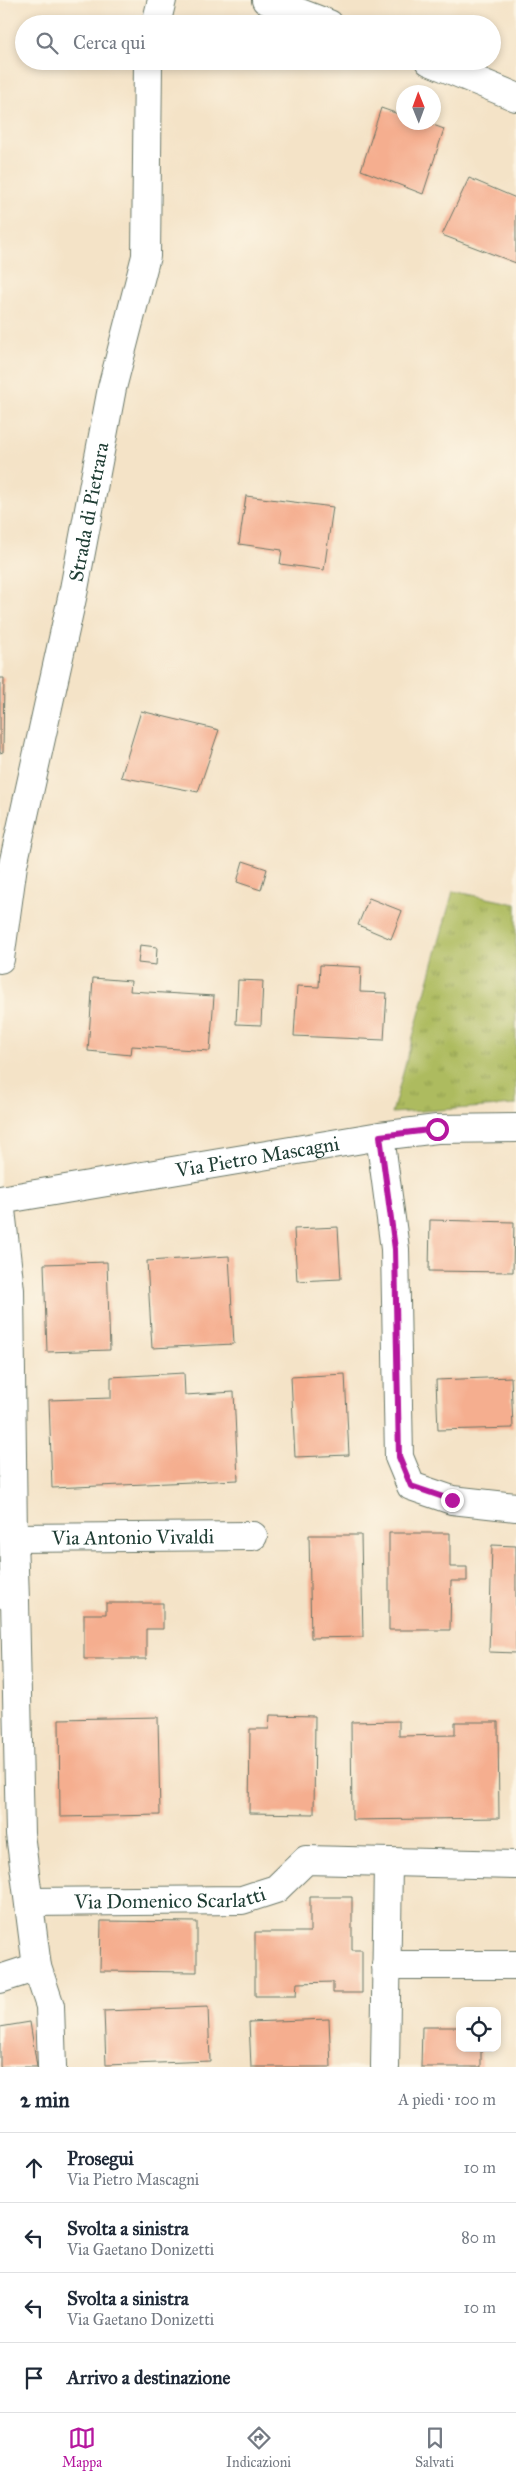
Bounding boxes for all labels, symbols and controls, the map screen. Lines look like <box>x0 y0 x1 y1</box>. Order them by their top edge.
search box <box>15 15 501 70</box>
icon: search <box>33 29 61 57</box>
text: Cerca qui <box>73 31 145 54</box>
north arrow <box>396 85 441 130</box>
street label: Strada di Pietrara <box>64 440 114 584</box>
route start <box>426 1118 449 1141</box>
street label: Via Pietro Mascagni <box>173 1131 341 1182</box>
route end <box>441 1489 464 1512</box>
street label: Via Antonio Vivaldi <box>51 1524 215 1550</box>
street label: Via Domenico Scarlatti <box>73 1881 269 1914</box>
map controls <box>456 2007 501 2052</box>
button: locate <box>456 2007 501 2052</box>
text: 2 min <box>20 2087 70 2113</box>
text: A piedi · 100 m <box>398 2090 496 2109</box>
text: Prosegui <box>67 2147 134 2170</box>
icon: ahead <box>20 2154 48 2182</box>
text: 10 m <box>464 2158 496 2177</box>
text: Via Pietro Mascagni <box>67 2170 199 2189</box>
text: Svolta a sinistra <box>67 2217 189 2240</box>
icon: left <box>20 2224 48 2252</box>
text: 80 m <box>461 2228 496 2247</box>
text: Via Gaetano Donizetti <box>67 2240 214 2259</box>
text: Svolta a sinistra <box>67 2287 189 2310</box>
icon: left <box>20 2294 48 2322</box>
text: 10 m <box>464 2298 496 2317</box>
text: Via Gaetano Donizetti <box>67 2310 214 2329</box>
icon: arrive <box>20 2364 48 2392</box>
text: Arrivo a destinazione <box>67 2366 230 2389</box>
tab: Mappa <box>62 2424 102 2471</box>
tab: Indicazioni <box>226 2424 291 2471</box>
tab: Salvati <box>415 2424 454 2471</box>

